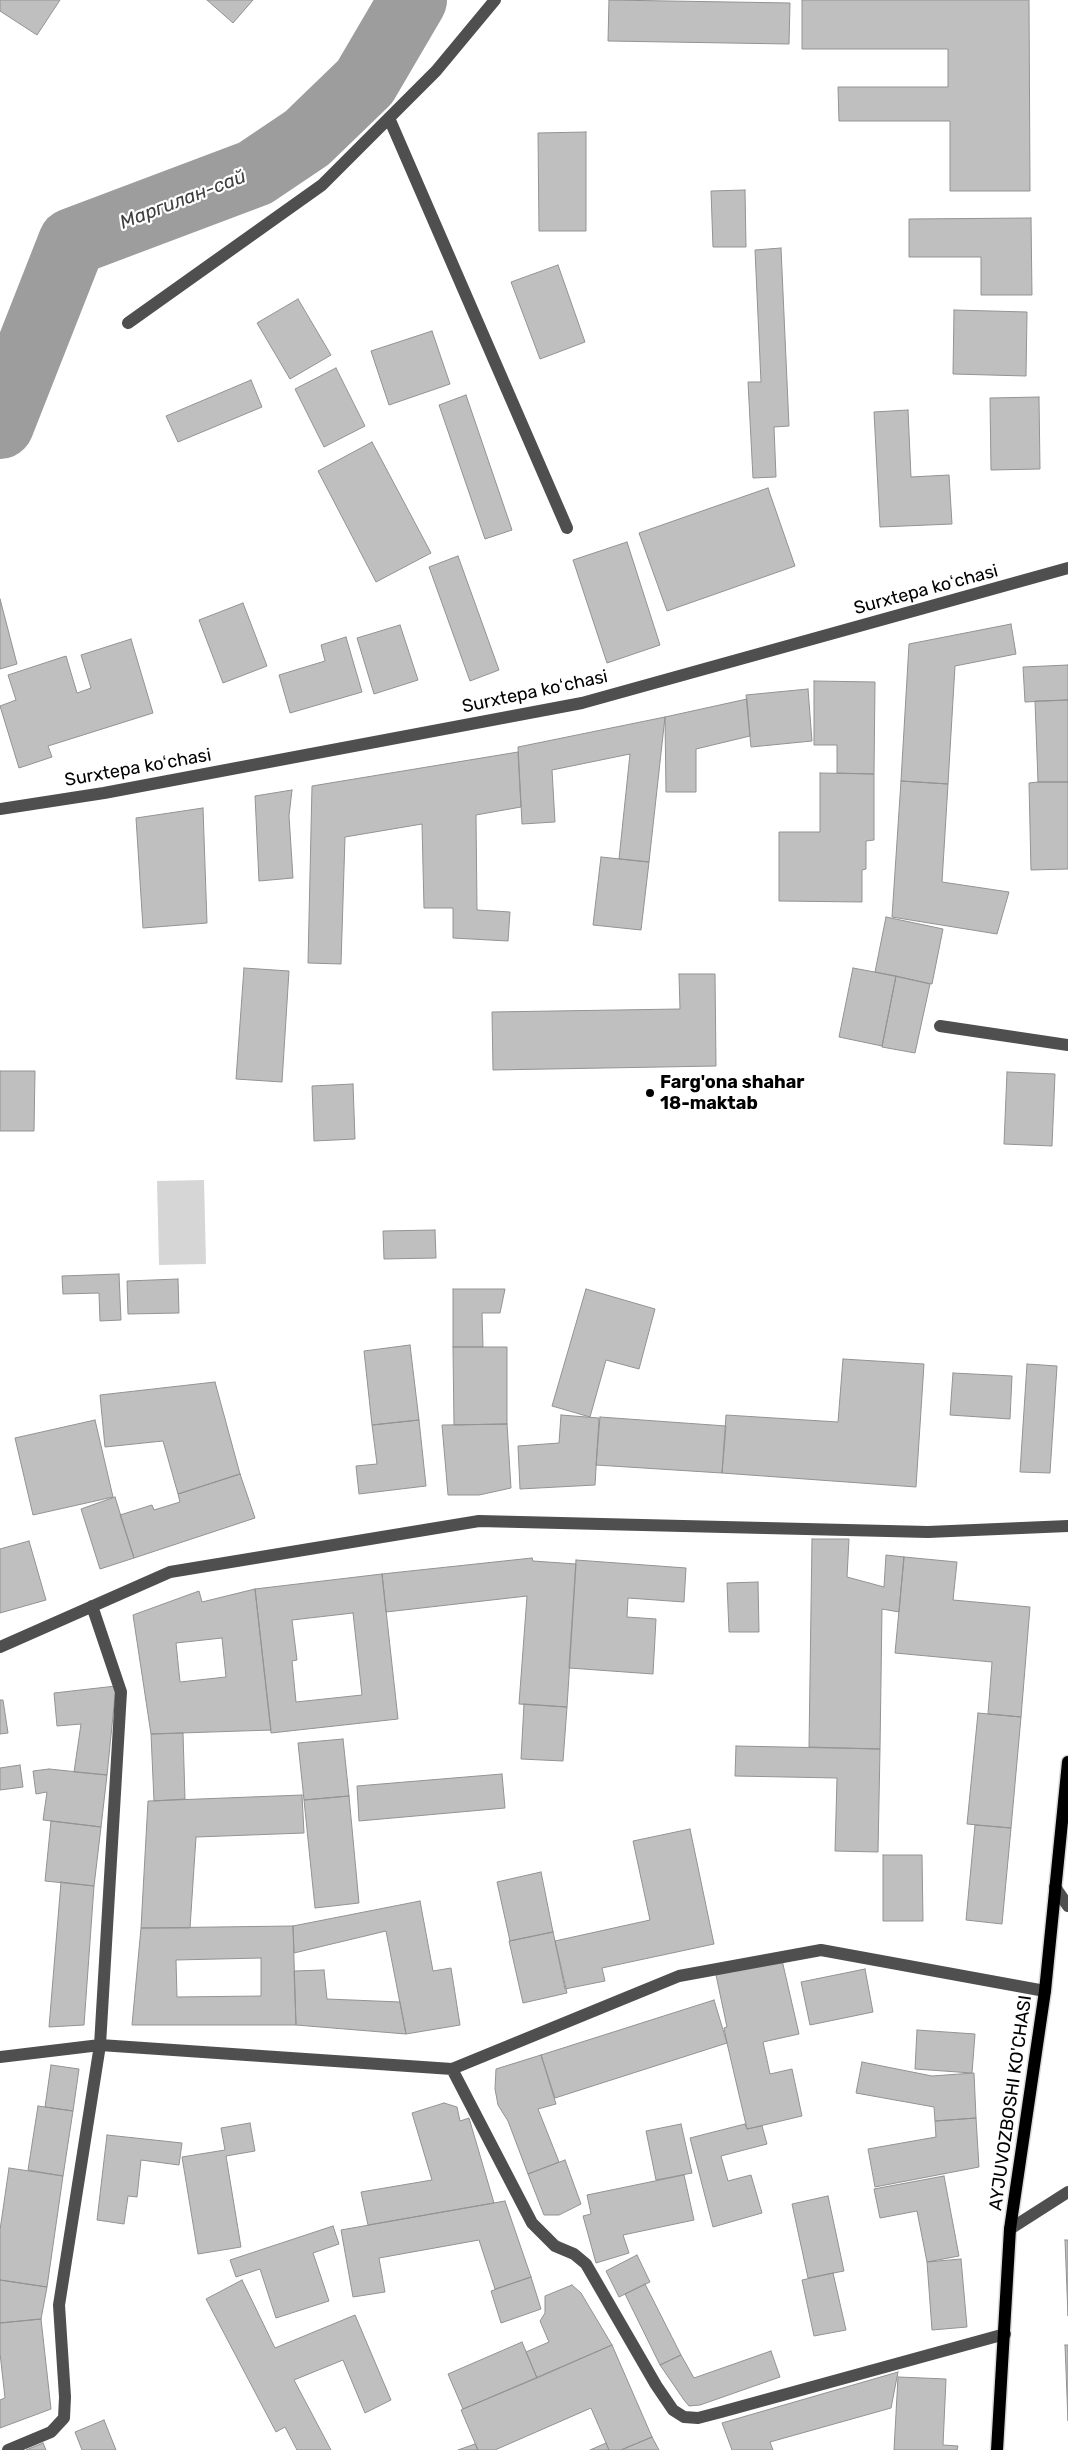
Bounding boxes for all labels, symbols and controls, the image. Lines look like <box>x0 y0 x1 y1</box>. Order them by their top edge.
water label: Маргилан-сай <box>117 165 249 235</box>
street label: Surxtepa koʻchasi <box>852 560 1000 620</box>
street label: Surxtepa koʻchasi <box>460 666 610 718</box>
street label: Surxtepa koʻchasi <box>63 744 213 792</box>
place label: Farg'ona shahar 18-maktab <box>660 1072 805 1114</box>
marker: Farg'ona shahar 18-maktab <box>644 1087 656 1099</box>
street label: AYJUVOZBOSHI KO'CHASI <box>985 1994 1037 2212</box>

